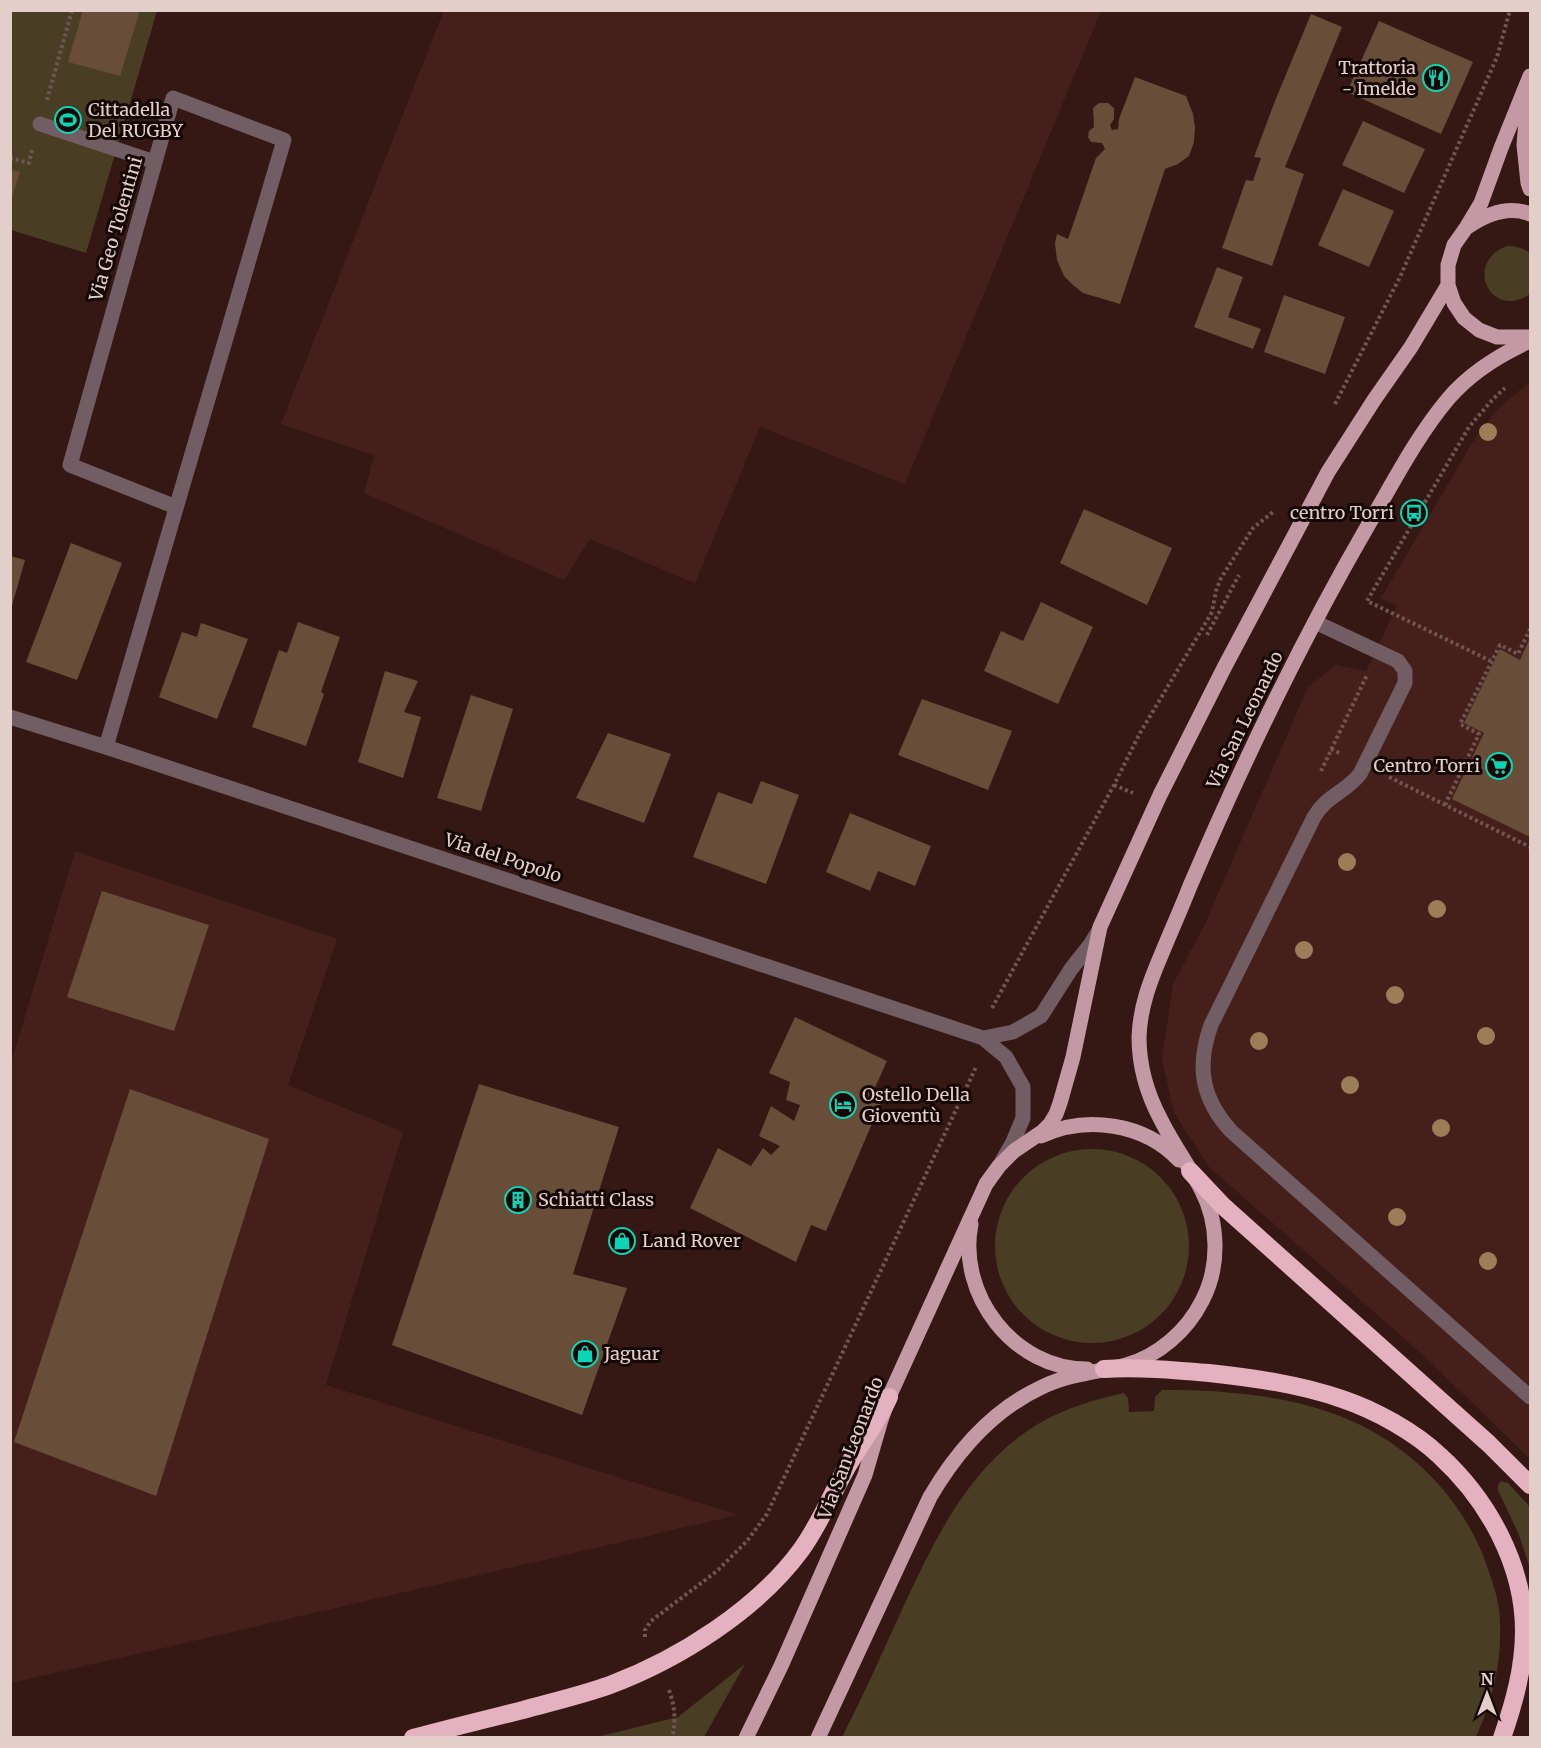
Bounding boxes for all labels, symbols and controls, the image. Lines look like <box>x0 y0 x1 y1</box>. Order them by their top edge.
place label: Trattoria - Imelde <box>1338 56 1416 100</box>
restaurant icon: Trattoria - Imelde <box>1421 63 1451 93</box>
place label: Cittadella Del RUGBY <box>88 98 183 142</box>
sports icon: Cittadella Del RUGBY <box>53 105 83 135</box>
street label: Via Geo Tolentini <box>84 154 147 305</box>
bus stop icon: centro Torri <box>1399 498 1429 528</box>
place label: centro Torri <box>1290 501 1394 524</box>
street label: Via San Leonardo <box>1201 647 1288 793</box>
supermarket icon: Centro Torri <box>1484 751 1514 781</box>
place label: Centro Torri <box>1373 754 1480 777</box>
street label: Via del Popolo <box>441 828 564 887</box>
place label: Ostello Della Gioventù <box>862 1083 970 1127</box>
hotel icon: Ostello Della Gioventù <box>828 1090 858 1120</box>
building icon: Schiatti Class <box>503 1185 533 1215</box>
place label: Schiatti Class <box>538 1188 654 1211</box>
shop icon: Land Rover <box>607 1226 637 1256</box>
place label: Land Rover <box>642 1229 741 1252</box>
shop icon: Jaguar <box>570 1339 600 1369</box>
place label: Jaguar <box>603 1342 660 1365</box>
street label: Via San Leonardo <box>812 1373 888 1523</box>
north arrow <box>1457 1664 1517 1724</box>
text: N <box>1481 1669 1494 1689</box>

